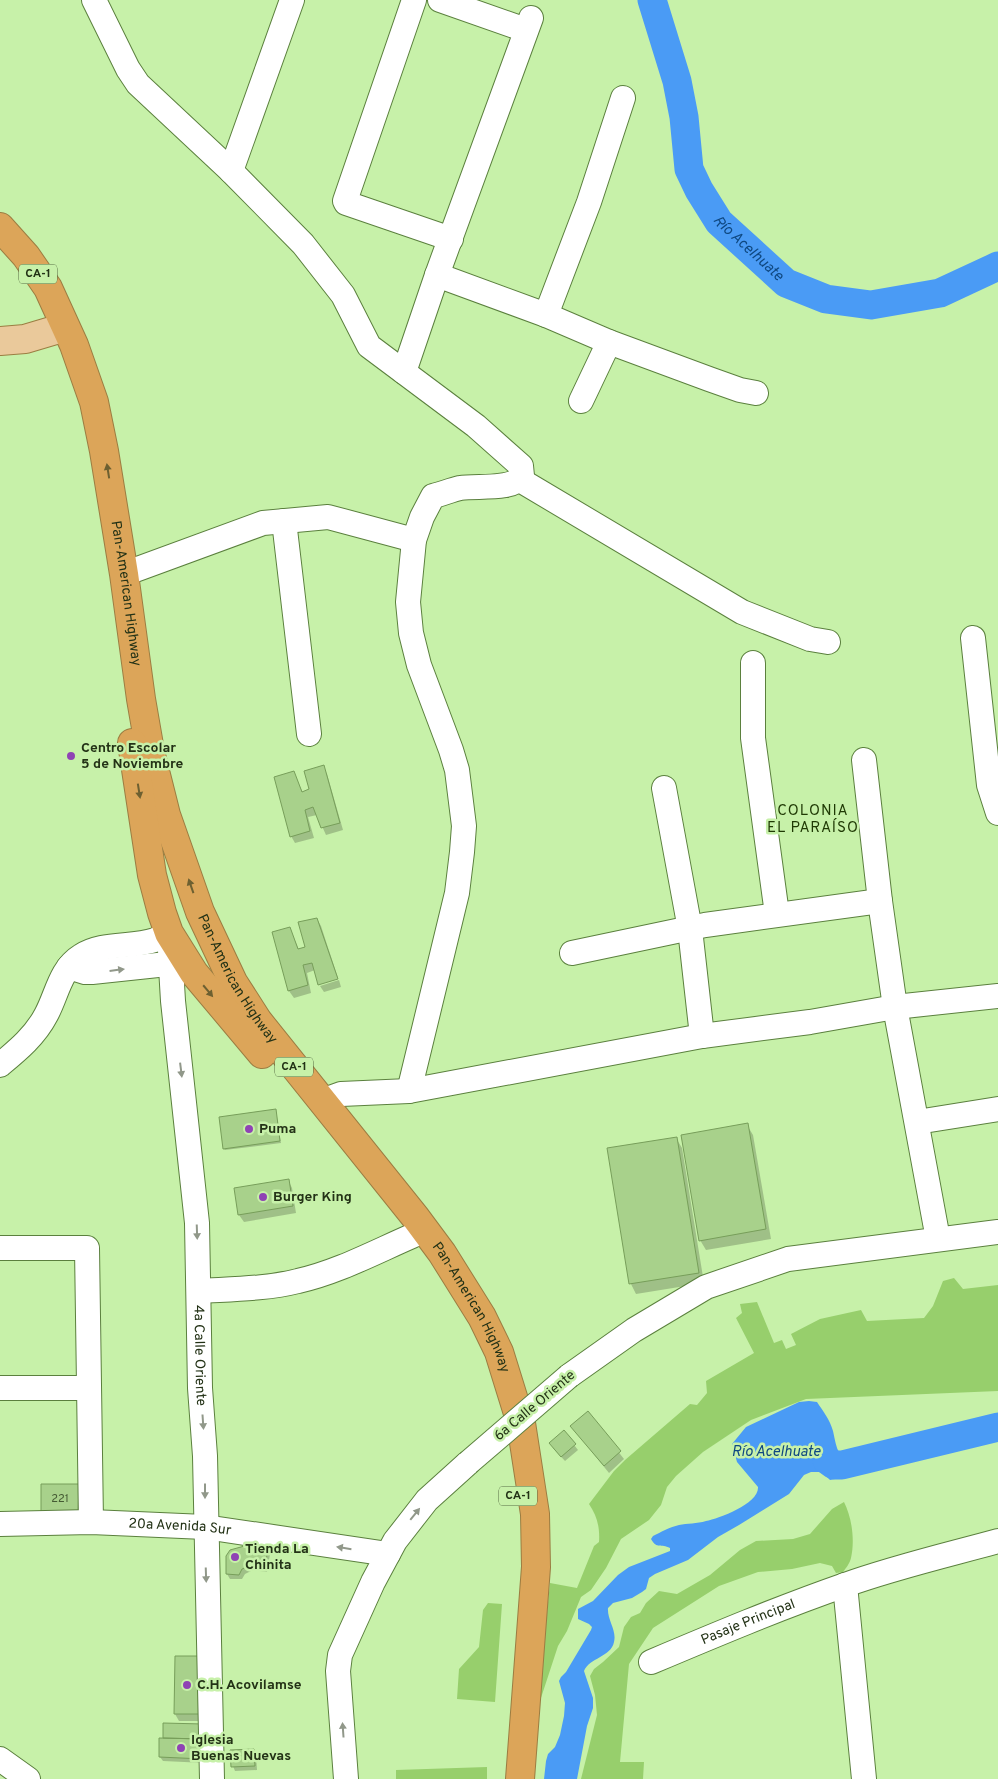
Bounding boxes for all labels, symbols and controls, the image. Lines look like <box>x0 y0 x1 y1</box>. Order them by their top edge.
water label: Río Acelhuate <box>708 213 788 286</box>
road number: CA-1 <box>19 264 57 284</box>
one-way arrow <box>103 462 111 478</box>
street label: Pan-American Highway <box>107 519 145 667</box>
place label: Centro Escolar 5 de Noviembre <box>81 740 184 773</box>
marker: Centro Escolar 5 de Noviembre <box>65 750 77 762</box>
one-way arrow <box>136 784 144 800</box>
district label: COLONIA EL PARAÍSO <box>767 802 859 838</box>
one-way arrow <box>187 878 195 893</box>
street label: Pan-American Highway <box>194 911 281 1047</box>
one-way arrow <box>109 966 125 974</box>
one-way arrow <box>203 984 214 997</box>
road number: CA-1 <box>275 1058 313 1076</box>
one-way arrow <box>177 1062 185 1078</box>
place label: Puma <box>259 1121 296 1138</box>
marker: Puma <box>243 1123 255 1135</box>
place label: Burger King <box>273 1189 352 1206</box>
marker: Burger King <box>257 1191 269 1203</box>
one-way arrow <box>193 1224 201 1240</box>
street label: Pan-American Highway <box>428 1239 513 1375</box>
street label: 4a Calle Oriente <box>190 1305 210 1407</box>
street label: 6a Calle Oriente <box>491 1367 579 1445</box>
one-way arrow <box>199 1414 207 1430</box>
water label: Río Acelhuate <box>731 1443 821 1462</box>
one-way arrow <box>201 1483 209 1499</box>
road number: CA-1 <box>499 1486 537 1505</box>
house number: 221 <box>51 1492 69 1506</box>
one-way arrow <box>410 1508 421 1521</box>
street label: 20a Avenida Sur <box>128 1515 233 1539</box>
place label: Tienda La Chinita <box>245 1541 309 1574</box>
one-way arrow <box>336 1543 352 1551</box>
marker: Tienda La Chinita <box>229 1551 241 1563</box>
one-way arrow <box>203 1568 211 1584</box>
street label: Pasaje Principal <box>698 1595 798 1649</box>
place label: C.H. Acovilamse <box>197 1677 302 1694</box>
marker: C.H. Acovilamse <box>181 1679 193 1691</box>
one-way arrow <box>338 1722 346 1738</box>
place label: Iglesia Buenas Nuevas <box>191 1732 291 1765</box>
marker: Iglesia Buenas Nuevas <box>175 1742 187 1754</box>

